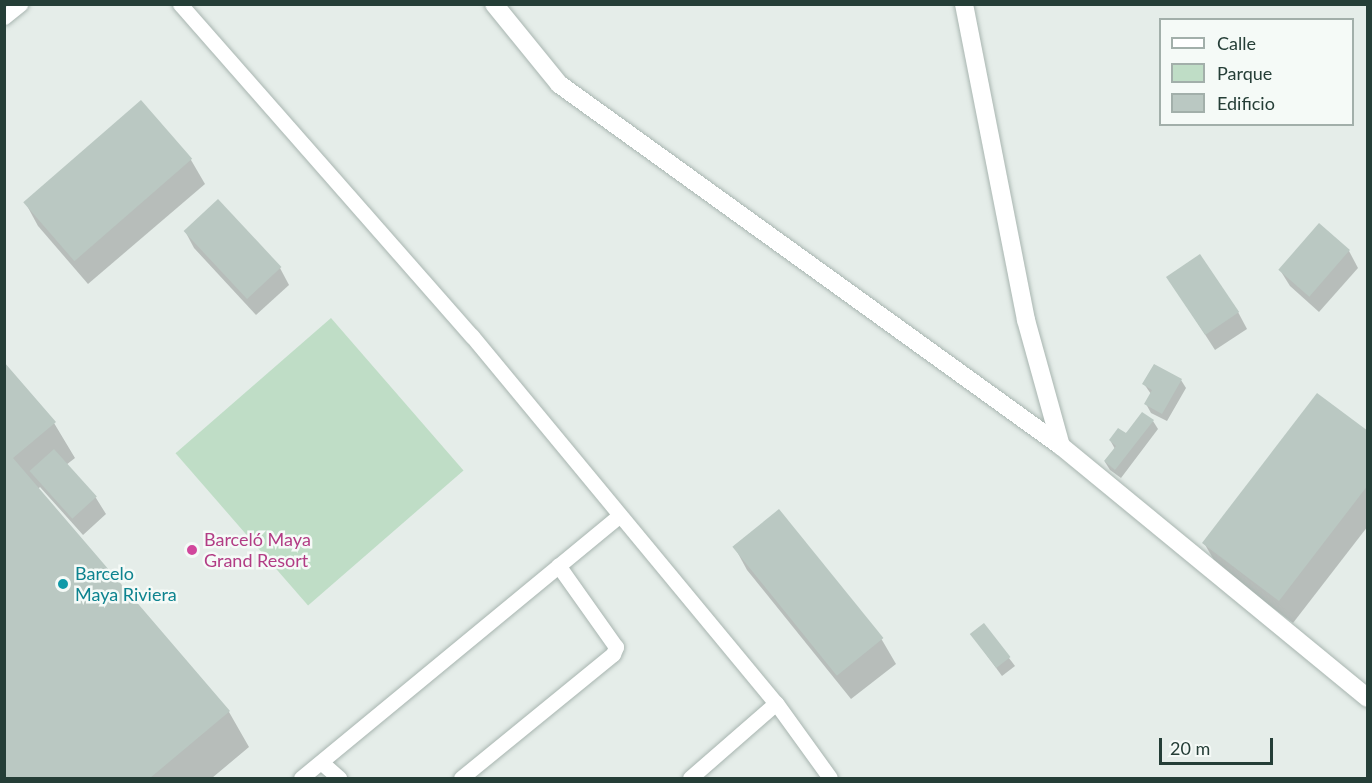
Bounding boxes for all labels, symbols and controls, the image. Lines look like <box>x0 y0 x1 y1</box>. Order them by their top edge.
legend <box>1159 18 1354 126</box>
text: Calle <box>1217 32 1256 54</box>
text: Parque <box>1217 62 1272 84</box>
text: Edificio <box>1217 92 1275 114</box>
place label: Barceló Maya Grand Resort <box>204 529 311 572</box>
marker: Barceló Maya Grand Resort <box>185 543 199 557</box>
place label: Barcelo Maya Riviera <box>75 563 177 606</box>
marker: Barcelo Maya Riviera <box>56 577 70 591</box>
scale bar <box>1162 726 1276 764</box>
text: 20 m <box>1170 737 1210 759</box>

